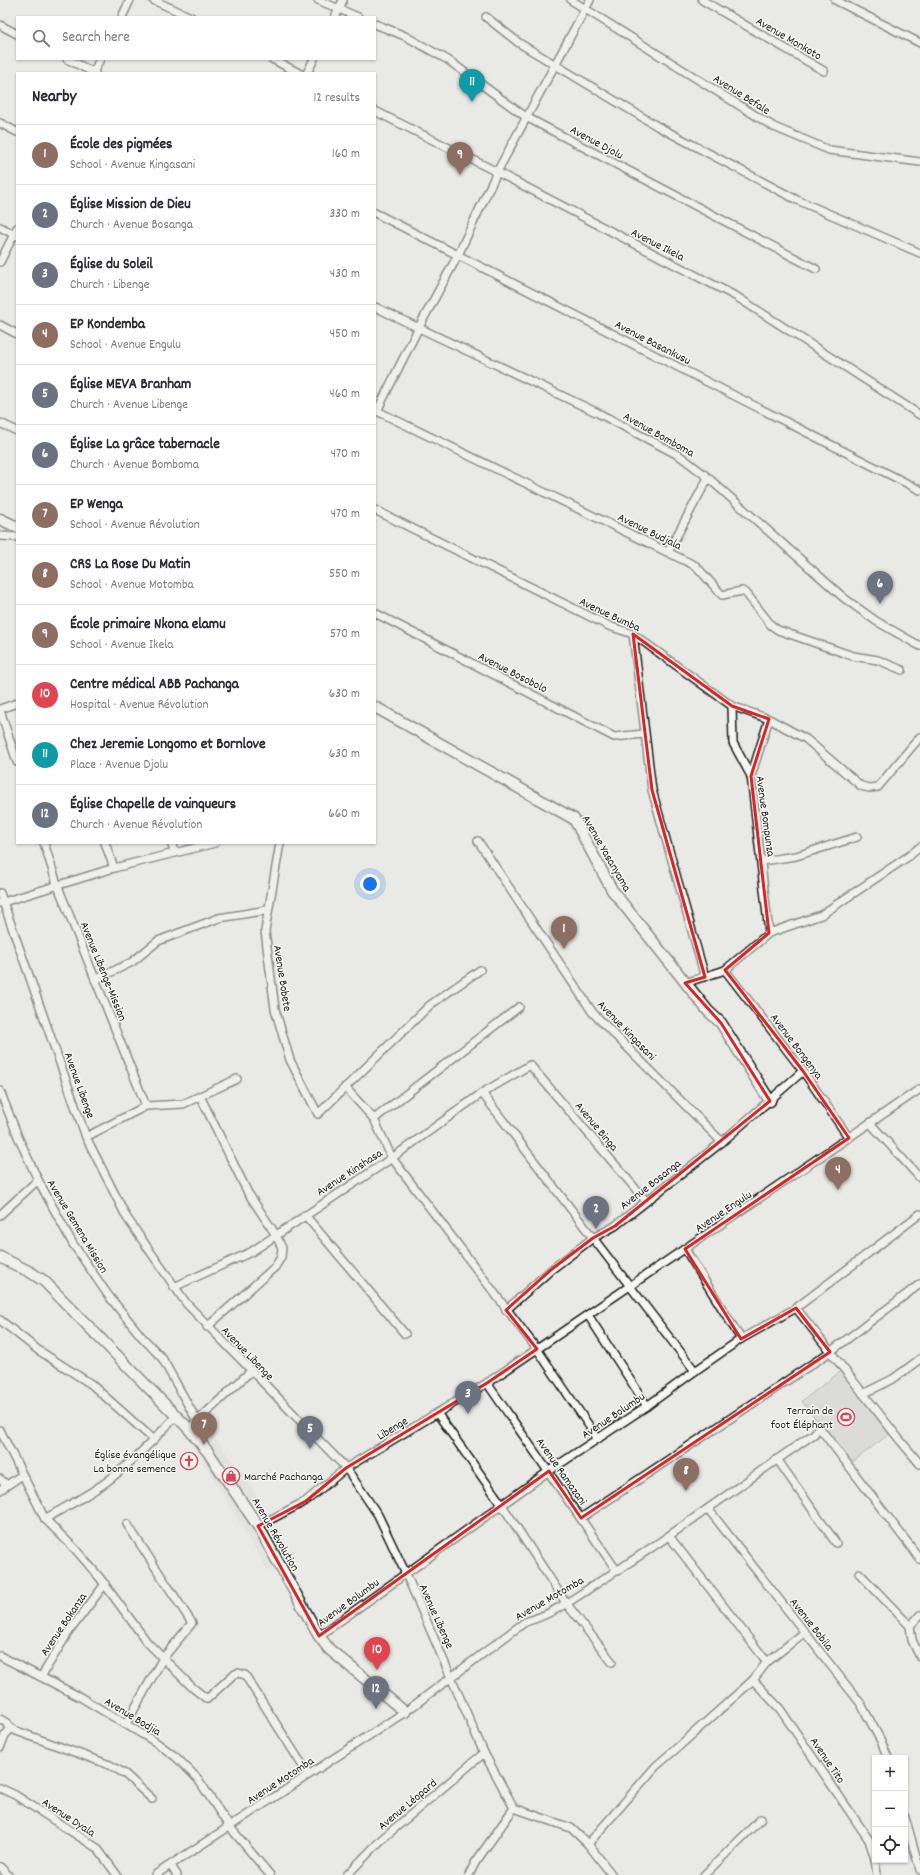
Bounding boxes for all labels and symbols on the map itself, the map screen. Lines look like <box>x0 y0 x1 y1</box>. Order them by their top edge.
street label: Avenue Monkoto <box>752 14 824 65</box>
pin: 11 <box>459 69 485 102</box>
street label: Avenue Befale <box>709 71 773 120</box>
street label: Avenue Djolu <box>567 122 626 165</box>
pin: 9 <box>447 142 473 175</box>
street label: Avenue Ikela <box>628 225 687 266</box>
street label: Avenue Basankusu <box>611 317 693 370</box>
street label: Avenue Bomboma <box>619 409 697 462</box>
street label: Avenue Budjala <box>614 510 685 555</box>
pin: 6 <box>867 571 893 604</box>
street label: Avenue Bumba <box>576 594 643 637</box>
street label: Avenue Bosobolo <box>475 649 550 698</box>
street label: Avenue Bompunza <box>750 775 779 858</box>
street label: Avenue Yasanyama <box>577 812 635 896</box>
your location <box>360 874 380 894</box>
pin: 1 <box>551 916 577 949</box>
street label: Avenue Libenge-Mission <box>75 919 130 1024</box>
street label: Avenue Bobete <box>268 944 295 1013</box>
street label: Avenue Kingasani <box>593 997 659 1065</box>
street label: Avenue Bongenya <box>765 1010 826 1084</box>
street label: Avenue Libenge <box>59 1050 98 1121</box>
street label: Avenue Binga <box>570 1099 622 1156</box>
street label: Avenue Kinshasa <box>313 1145 387 1201</box>
street label: Avenue Bosanga <box>617 1156 685 1215</box>
pin: 4 <box>825 1157 851 1190</box>
street label: Avenue Gemena Mission <box>42 1177 112 1277</box>
street label: Avenue Engulu <box>692 1187 756 1237</box>
pin: 2 <box>583 1196 609 1229</box>
street label: Avenue Libenge <box>217 1323 277 1385</box>
pin: 3 <box>455 1381 481 1414</box>
street label: Avenue Bolumbu <box>579 1389 649 1444</box>
place label: Terrain de foot Éléphant <box>771 1403 834 1434</box>
sports icon: Terrain de foot Éléphant <box>836 1407 856 1427</box>
pin: 7 <box>191 1412 217 1445</box>
street label: Libenge <box>374 1413 412 1445</box>
pin: 5 <box>297 1416 323 1449</box>
street label: Avenue Ramazani <box>531 1435 590 1509</box>
place label: Église évangélique La bonne semence <box>94 1447 176 1478</box>
church icon: Église évangélique La bonne semence <box>179 1451 199 1471</box>
pin: 8 <box>673 1458 699 1491</box>
shop icon: Marché Pachanga <box>221 1466 241 1486</box>
place label: Marché Pachanga <box>244 1469 323 1486</box>
street label: Avenue Révolution <box>247 1495 303 1575</box>
street label: Avenue Motomba <box>512 1573 588 1626</box>
street label: Avenue Bolumbu <box>314 1575 384 1632</box>
street label: Avenue Libenge <box>414 1582 457 1652</box>
street label: Avenue Bokanza <box>37 1590 92 1660</box>
street label: Avenue Bobila <box>785 1595 837 1655</box>
pin: 10 <box>364 1637 390 1670</box>
pin: 12 <box>363 1676 389 1709</box>
street label: Avenue Bodjia <box>101 1694 164 1741</box>
street label: Avenue Tito <box>805 1734 848 1787</box>
street label: Avenue Motomba <box>244 1753 318 1809</box>
street label: Avenue Léopard <box>375 1775 441 1835</box>
street label: Avenue Dyala <box>38 1795 99 1842</box>

